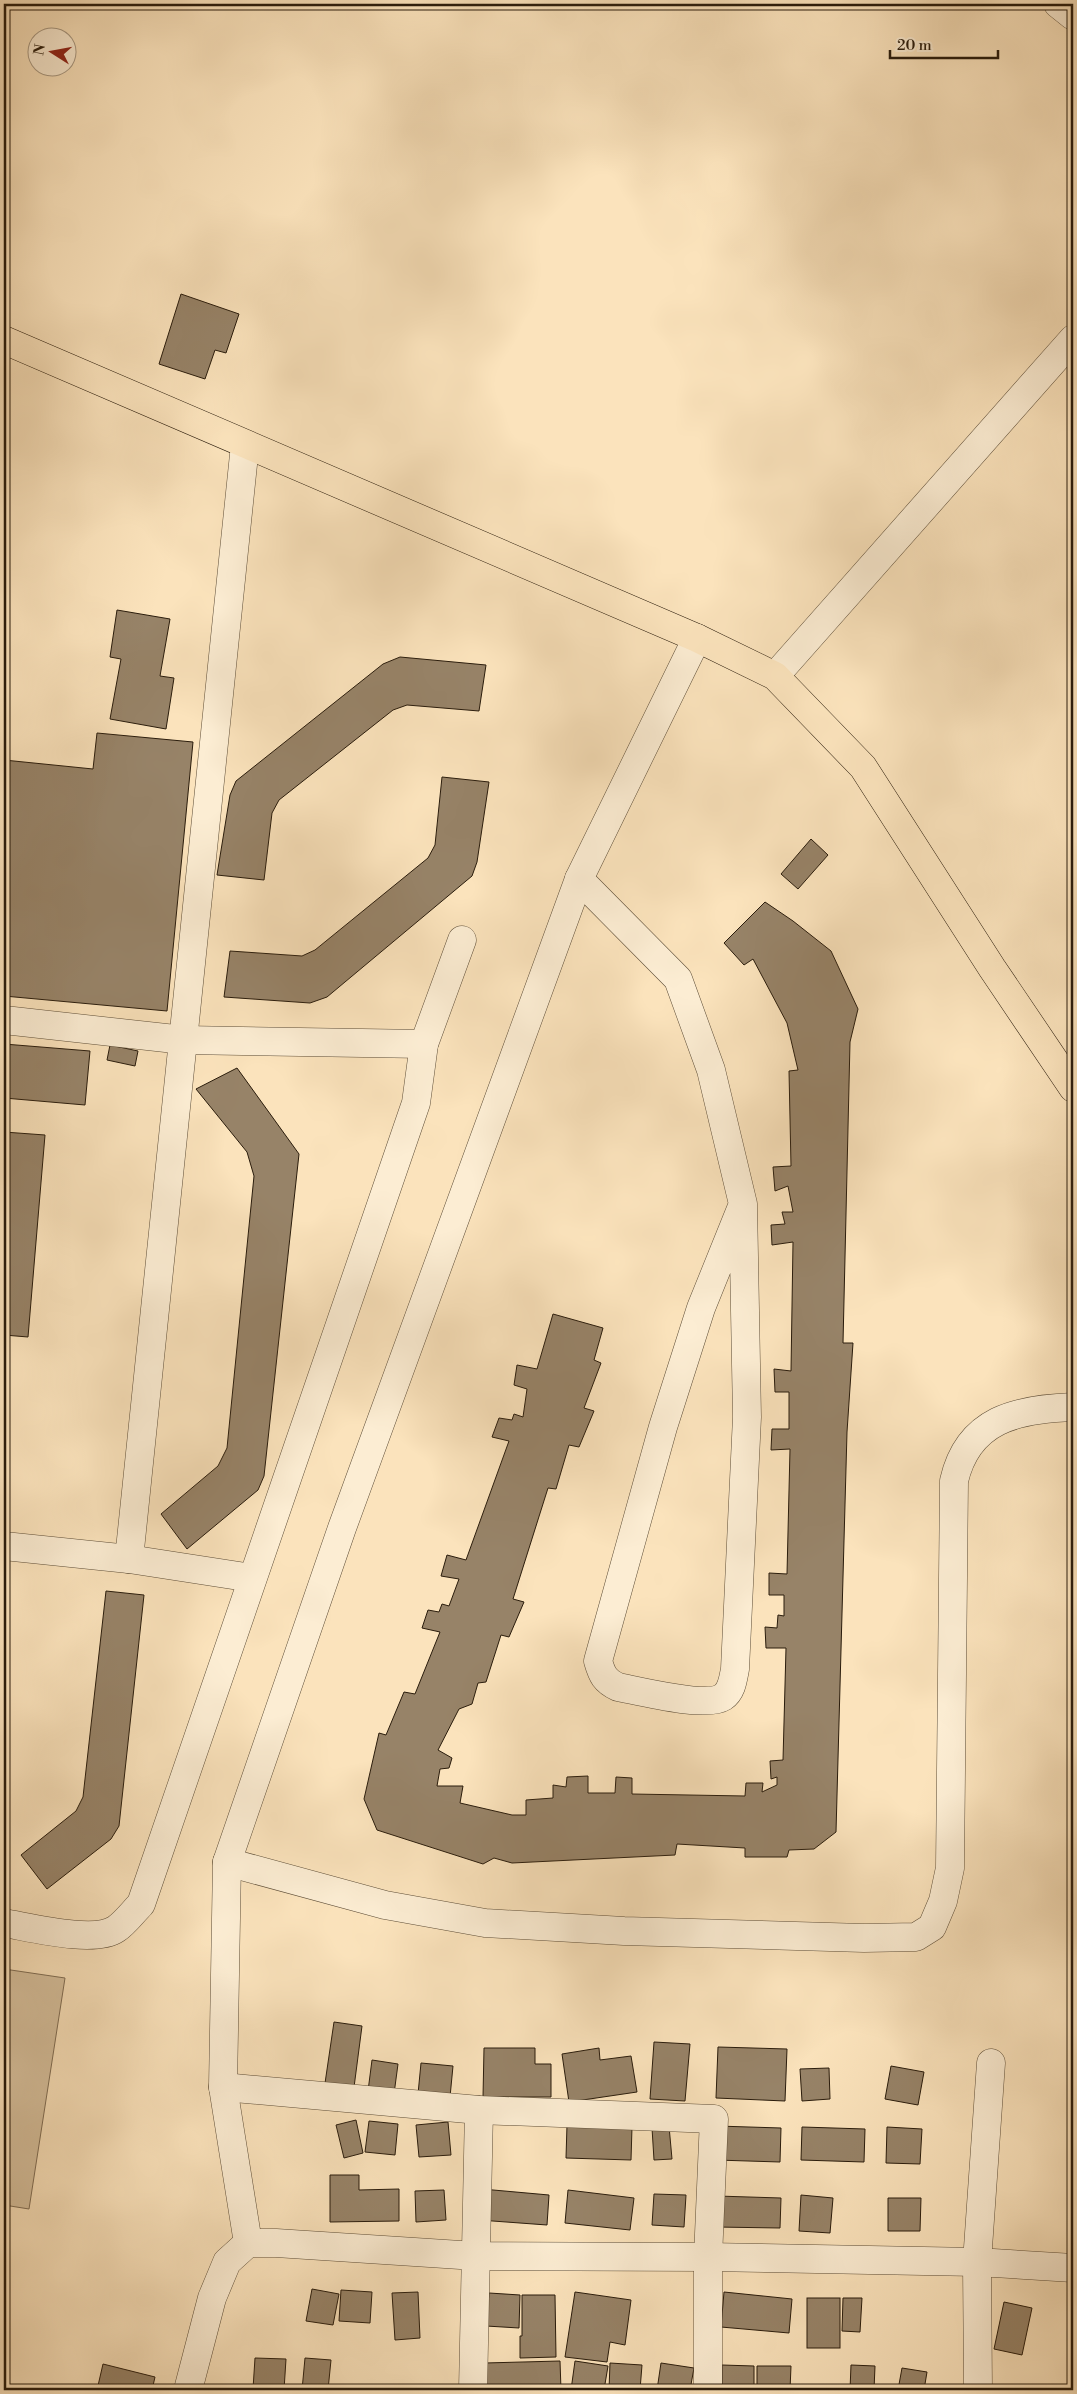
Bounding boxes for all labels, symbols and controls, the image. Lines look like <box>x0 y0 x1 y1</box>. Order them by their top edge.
north arrow <box>28 28 78 78</box>
scale bar <box>890 28 997 60</box>
text: 20 m <box>897 36 932 55</box>
text: N <box>30 43 50 57</box>

